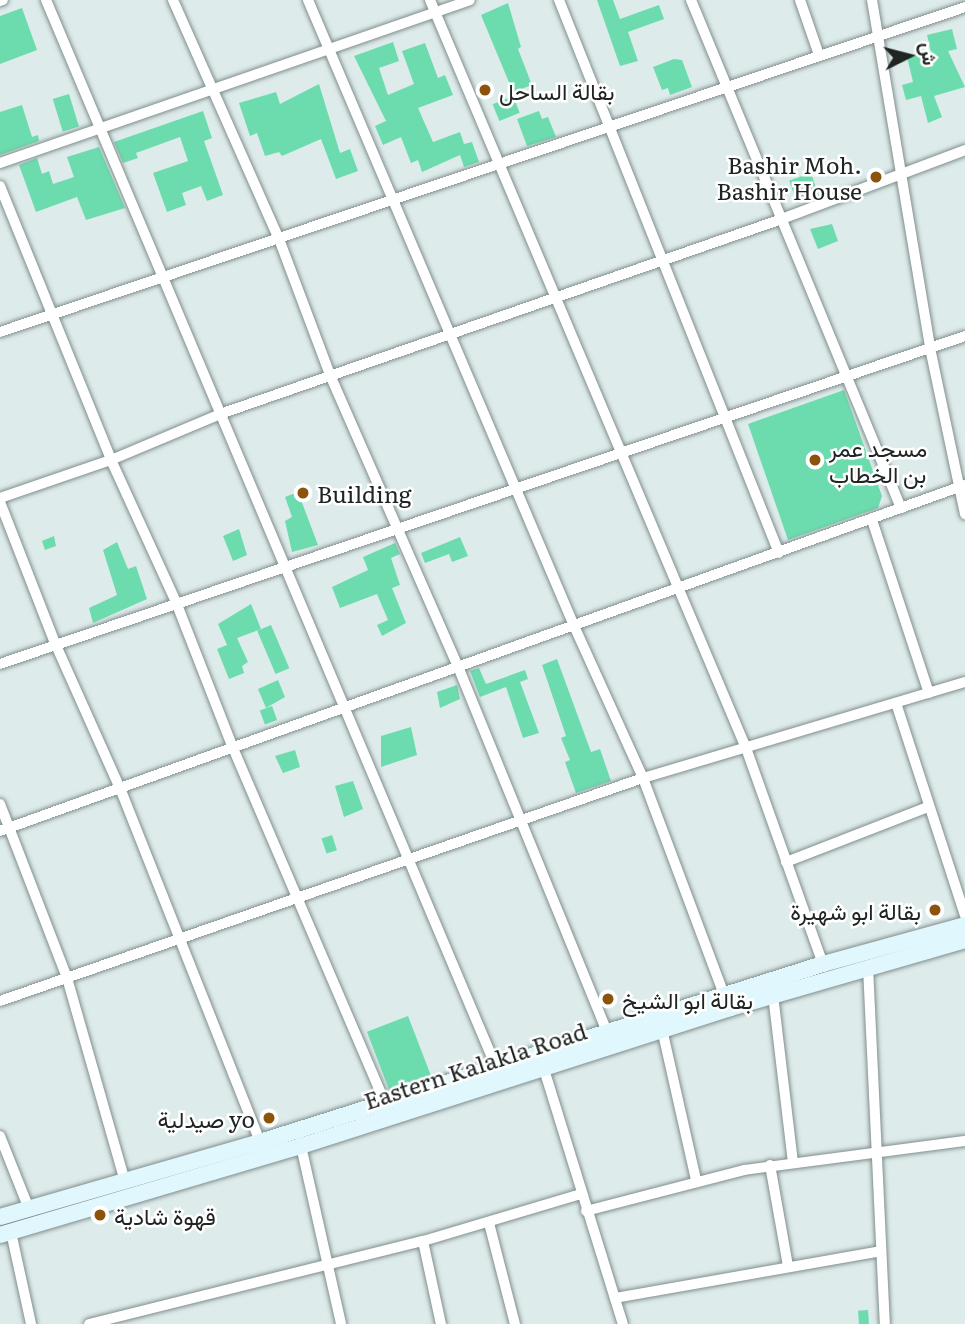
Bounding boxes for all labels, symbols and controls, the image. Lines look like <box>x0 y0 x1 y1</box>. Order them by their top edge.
north arrow <box>874 21 944 91</box>
text: ش <box>915 41 945 67</box>
place label: بقالة الساحل <box>499 76 615 104</box>
marker: بقالة الساحل <box>477 82 493 98</box>
place label: Bashir Moh. Bashir House <box>717 150 862 204</box>
marker: Bashir Moh. Bashir House <box>868 169 884 185</box>
place label: مسجد عمر بن الخطاب <box>829 433 927 487</box>
marker: مسجد عمر بن الخطاب <box>807 452 823 468</box>
place label: Building <box>317 479 412 507</box>
marker: Building <box>295 485 311 501</box>
place label: بقالة ابو شهيرة <box>790 896 921 924</box>
marker: بقالة ابو شهيرة <box>927 902 943 918</box>
place label: بقالة ابو الشيخ <box>622 985 753 1013</box>
marker: بقالة ابو الشيخ <box>600 991 616 1007</box>
street label: Eastern Kalakla Road <box>360 1016 590 1114</box>
place label: صيدلية yo <box>158 1104 255 1132</box>
marker: صيدلية yo <box>261 1110 277 1126</box>
place label: قهوة شادية <box>114 1201 216 1229</box>
marker: قهوة شادية <box>92 1207 108 1223</box>

